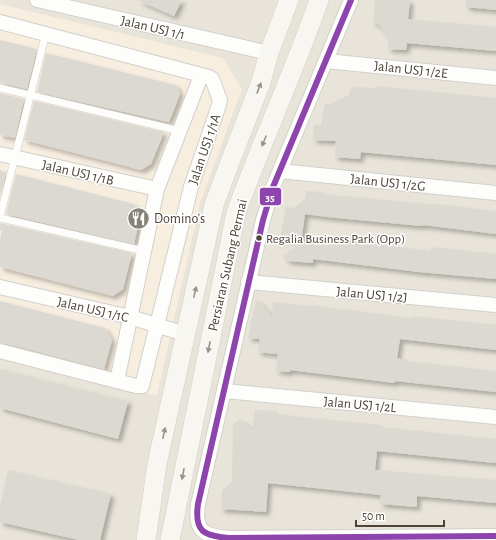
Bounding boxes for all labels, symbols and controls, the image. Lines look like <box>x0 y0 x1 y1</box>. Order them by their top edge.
street label: Jalan USJ 1/1 <box>119 14 186 42</box>
street label: Jalan USJ 1/2E <box>373 59 449 81</box>
one-way arrow <box>256 82 262 94</box>
street label: Jalan USJ 1/1A <box>186 112 224 186</box>
one-way arrow <box>260 135 266 147</box>
street label: Jalan USJ 1/1B <box>41 158 115 188</box>
street label: Jalan USJ 1/2G <box>350 172 426 194</box>
line badge: 35 <box>259 187 282 206</box>
text: 35 <box>265 192 275 203</box>
street label: Persiaran Subang Permai <box>206 198 250 333</box>
restaurant icon: Domino's <box>125 205 151 231</box>
place label: Domino's <box>154 212 205 226</box>
marker: Regalia Business Park (Opp) <box>254 233 264 243</box>
place label: Regalia Business Park (Opp) <box>266 233 405 246</box>
street label: Jalan USJ 1/2J <box>336 285 408 305</box>
one-way arrow <box>193 286 199 298</box>
street label: Jalan USJ 1/1C <box>56 295 130 325</box>
one-way arrow <box>205 340 211 353</box>
street label: Jalan USJ 1/2L <box>323 395 397 415</box>
one-way arrow <box>162 426 168 439</box>
one-way arrow <box>180 468 186 480</box>
scale bar <box>356 502 444 528</box>
text: 50 m <box>362 510 385 522</box>

